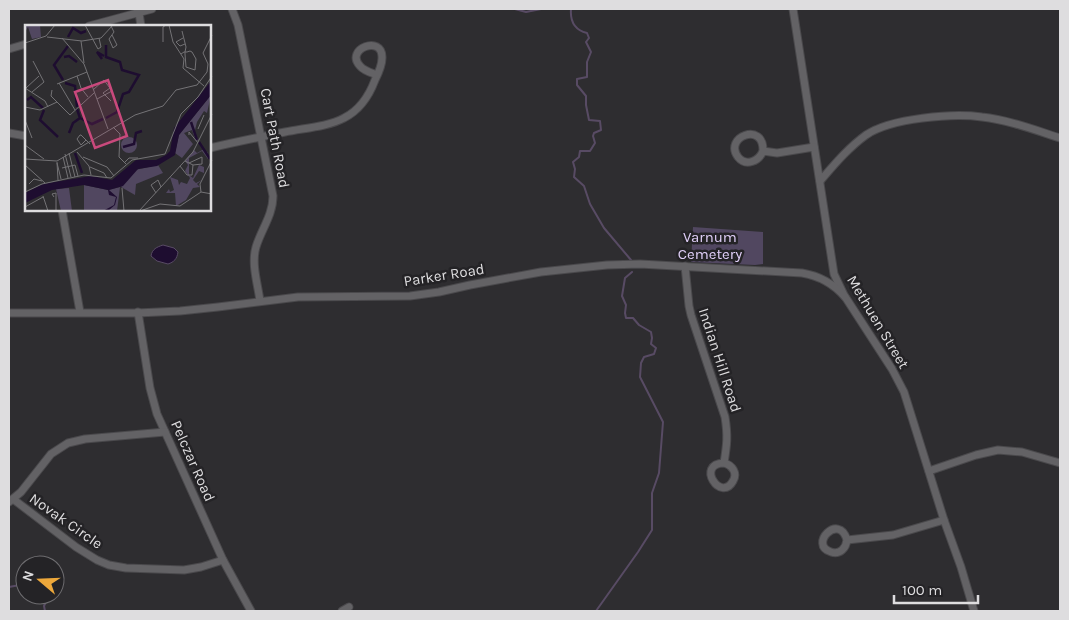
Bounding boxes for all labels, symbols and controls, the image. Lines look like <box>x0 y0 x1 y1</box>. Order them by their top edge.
inset map <box>25 25 211 211</box>
street label: Cart Path Road <box>256 87 294 189</box>
park label: Varnum Cemetery <box>678 228 742 263</box>
street label: Parker Road <box>402 260 486 290</box>
street label: Methuen Street <box>843 272 913 372</box>
street label: Indian Hill Road <box>695 306 745 414</box>
street label: Pelczar Road <box>167 418 219 504</box>
street label: Novak Circle <box>26 489 106 553</box>
north arrow <box>15 555 65 605</box>
text: N <box>19 568 38 583</box>
scale bar <box>894 572 978 604</box>
text: 100 m <box>902 581 942 599</box>

